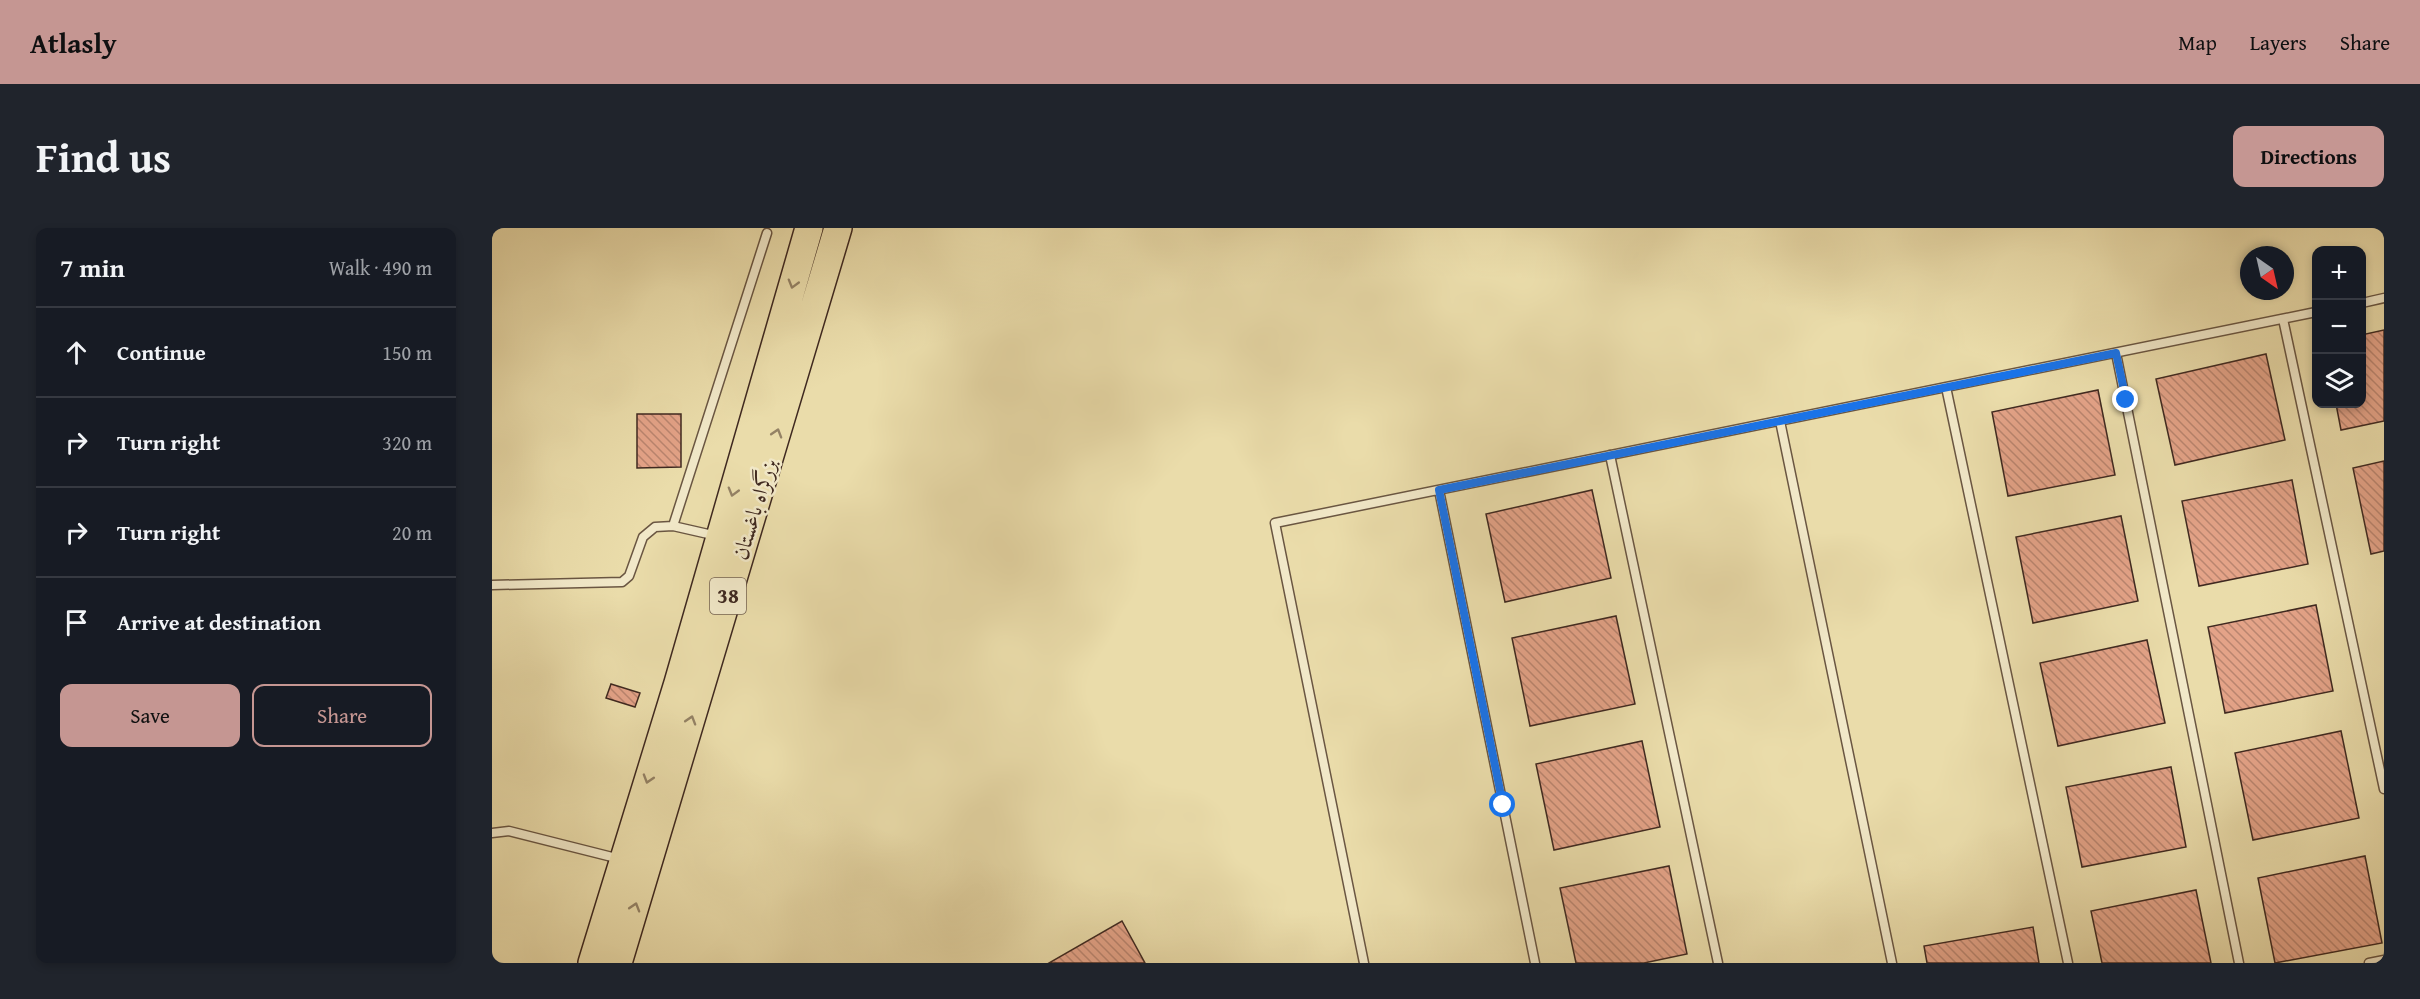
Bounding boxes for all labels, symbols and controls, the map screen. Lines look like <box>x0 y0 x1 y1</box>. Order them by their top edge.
text: Atlasly <box>30 22 117 63</box>
text: Map <box>2178 27 2217 58</box>
text: Layers <box>2250 27 2307 58</box>
text: Share <box>2340 27 2390 58</box>
text: Find us <box>36 126 171 187</box>
button: Directions <box>2233 126 2384 187</box>
north arrow <box>2240 246 2294 300</box>
map controls <box>2312 246 2366 408</box>
button: + <box>2312 246 2366 300</box>
text: 7 min <box>60 248 125 287</box>
text: Walk · 490 m <box>329 253 432 282</box>
one-way arrow <box>788 278 800 289</box>
button: − <box>2312 300 2366 354</box>
icon: ahead <box>60 336 93 369</box>
text: Continue <box>117 336 206 368</box>
text: 150 m <box>382 338 432 367</box>
button: layers <box>2312 354 2366 408</box>
route end <box>2112 386 2138 412</box>
icon: right <box>60 426 93 459</box>
text: Turn right <box>117 426 220 458</box>
text: 320 m <box>382 428 432 457</box>
one-way arrow <box>770 428 782 439</box>
street label: بزرگراه باغستان <box>723 454 785 564</box>
one-way arrow <box>728 486 740 497</box>
icon: right <box>60 516 93 549</box>
text: Turn right <box>117 516 220 548</box>
text: 20 m <box>392 518 432 547</box>
road number: 38 <box>710 578 746 614</box>
icon: arrive <box>60 606 93 639</box>
text: Arrive at destination <box>117 606 321 638</box>
button: Save <box>60 684 240 747</box>
button: Share <box>252 684 432 747</box>
one-way arrow <box>684 715 696 726</box>
one-way arrow <box>643 773 655 784</box>
route start <box>1489 791 1515 817</box>
one-way arrow <box>628 902 640 913</box>

